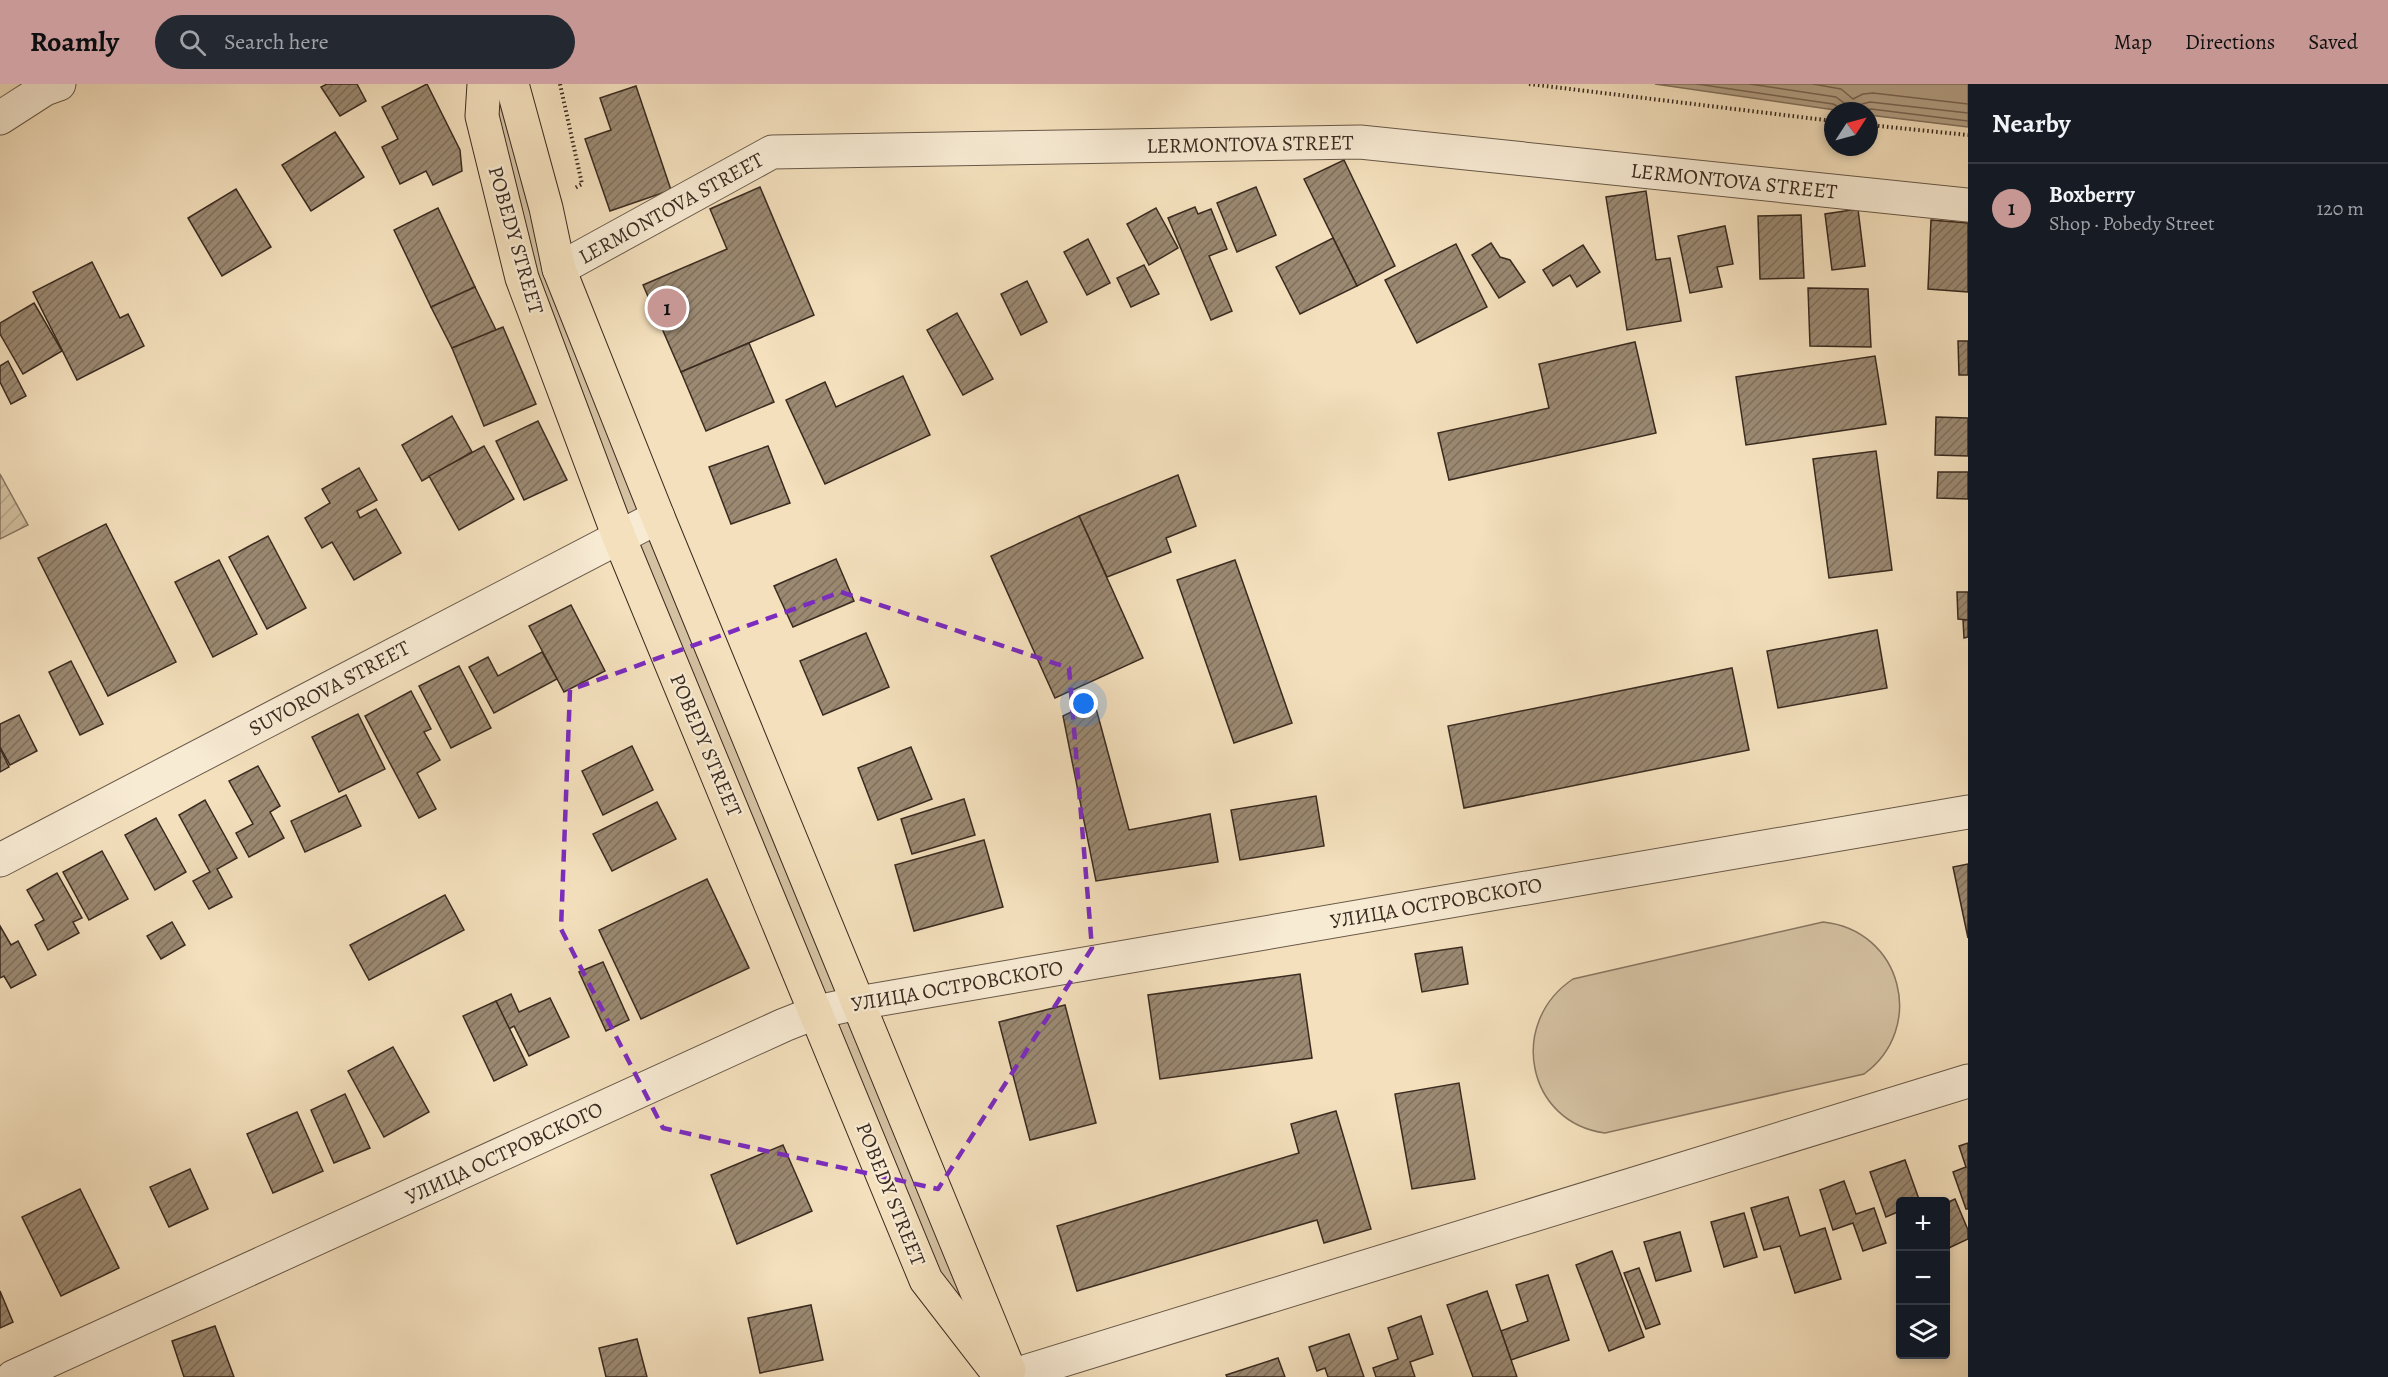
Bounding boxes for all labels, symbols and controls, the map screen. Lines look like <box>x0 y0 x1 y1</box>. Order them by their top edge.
search box <box>155 15 575 69</box>
text: Roamly <box>30 23 119 61</box>
icon: search <box>176 26 209 59</box>
text: Search here <box>224 27 329 57</box>
text: Map <box>2114 28 2152 56</box>
text: Directions <box>2185 28 2275 56</box>
text: Saved <box>2308 28 2358 56</box>
north arrow <box>1824 102 1878 156</box>
text: Nearby <box>1992 106 2071 141</box>
street label: LERMONTOVA STREET <box>1146 128 1354 160</box>
street label: LERMONTOVA STREET <box>573 145 769 271</box>
street label: LERMONTOVA STREET <box>1629 156 1839 206</box>
street label: POBEDY STREET <box>482 163 551 318</box>
text: Boxberry <box>2049 180 2135 210</box>
text: 1 <box>2008 195 2015 222</box>
text: 120 m <box>2316 195 2364 222</box>
text: Shop · Pobedy Street <box>2049 210 2214 237</box>
pin: 1 <box>648 286 686 330</box>
street label: SUVOROVA STREET <box>244 633 415 742</box>
street label: POBEDY STREET <box>663 669 749 821</box>
your location <box>1069 689 1098 718</box>
street label: УЛИЦА ОСТРОВСКОГО <box>1328 871 1544 935</box>
street label: УЛИЦА ОСТРОВСКОГО <box>849 954 1065 1018</box>
street label: УЛИЦА ОСТРОВСКОГО <box>401 1095 607 1211</box>
street label: POBEDY STREET <box>849 1118 933 1270</box>
map controls <box>1896 1197 1950 1359</box>
button: + <box>1896 1197 1950 1251</box>
button: − <box>1896 1251 1950 1305</box>
button: layers <box>1896 1305 1950 1359</box>

